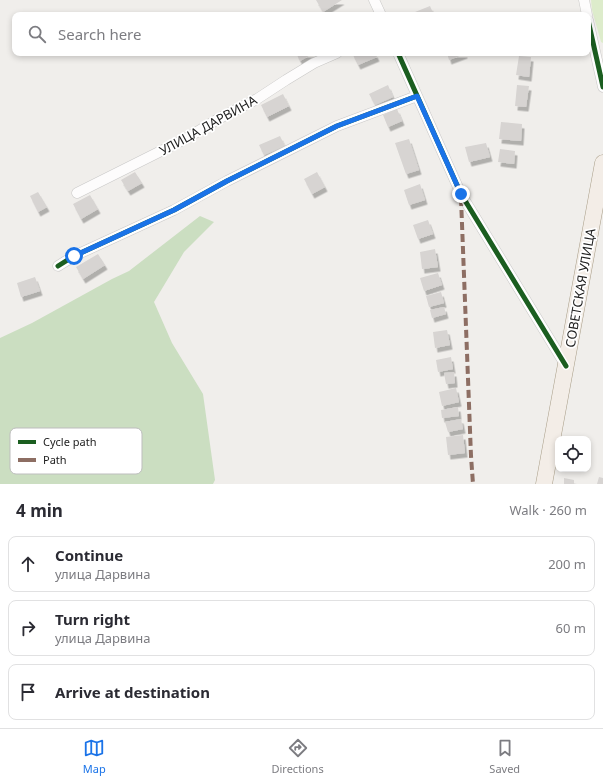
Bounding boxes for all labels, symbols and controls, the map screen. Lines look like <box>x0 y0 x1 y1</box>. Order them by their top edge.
search box <box>12 12 591 56</box>
icon: search <box>26 23 48 45</box>
text: Search here <box>58 24 141 44</box>
street label: УЛИЦА ДАРВИНА <box>156 90 261 159</box>
route end <box>452 185 470 203</box>
street label: СОВЕТСКАЯ УЛИЦА <box>561 226 599 349</box>
route start <box>65 247 83 265</box>
legend <box>10 428 142 474</box>
text: Cycle path <box>43 434 96 449</box>
map controls <box>555 436 591 472</box>
button: locate <box>555 436 591 472</box>
text: Path <box>43 452 67 467</box>
text: 4 min <box>16 499 63 522</box>
text: Walk · 260 m <box>509 501 587 519</box>
text: Continue <box>55 545 123 565</box>
icon: ahead <box>17 553 39 575</box>
text: 200 m <box>548 555 586 573</box>
text: улица Дарвина <box>55 565 150 583</box>
text: Turn right <box>55 609 130 629</box>
icon: right <box>17 617 39 639</box>
text: 60 m <box>556 619 586 637</box>
text: улица Дарвина <box>55 629 150 647</box>
icon: arrive <box>17 681 39 703</box>
text: Arrive at destination <box>55 682 210 702</box>
tab: Map <box>83 737 106 776</box>
tab: Directions <box>271 737 324 776</box>
tab: Saved <box>489 737 520 776</box>

